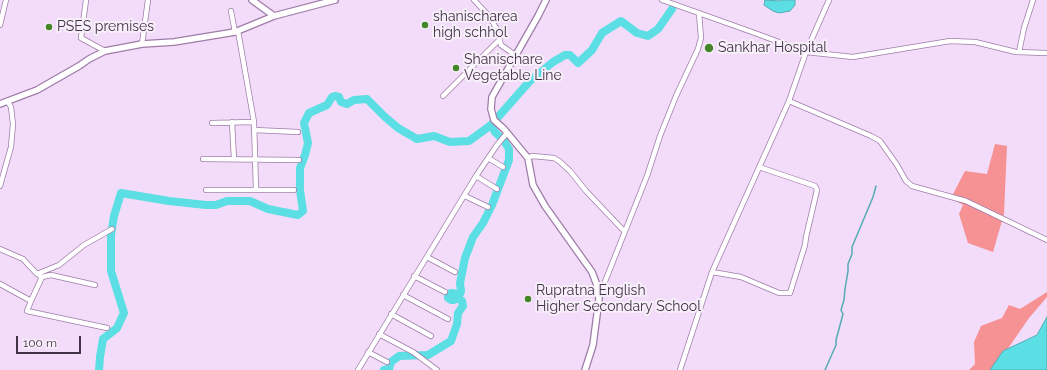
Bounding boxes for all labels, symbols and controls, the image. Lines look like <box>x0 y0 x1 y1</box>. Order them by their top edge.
place label: shanischarea high schhol <box>433 9 518 42</box>
place label: PSES premises <box>57 19 154 35</box>
marker: shanischarea high schhol <box>420 20 430 30</box>
marker: PSES premises <box>44 22 54 32</box>
place label: Sankhar Hospital <box>718 40 827 56</box>
marker: Sankhar Hospital <box>703 42 715 54</box>
place label: Shanischare Vegetable Line <box>464 52 562 84</box>
marker: Shanischare Vegetable Line <box>451 63 461 73</box>
place label: Rupratna English Higher Secondary School <box>536 283 701 316</box>
marker: Rupratna English Higher Secondary School <box>523 294 533 304</box>
scale bar <box>18 328 83 354</box>
text: 100 m <box>23 336 57 350</box>

